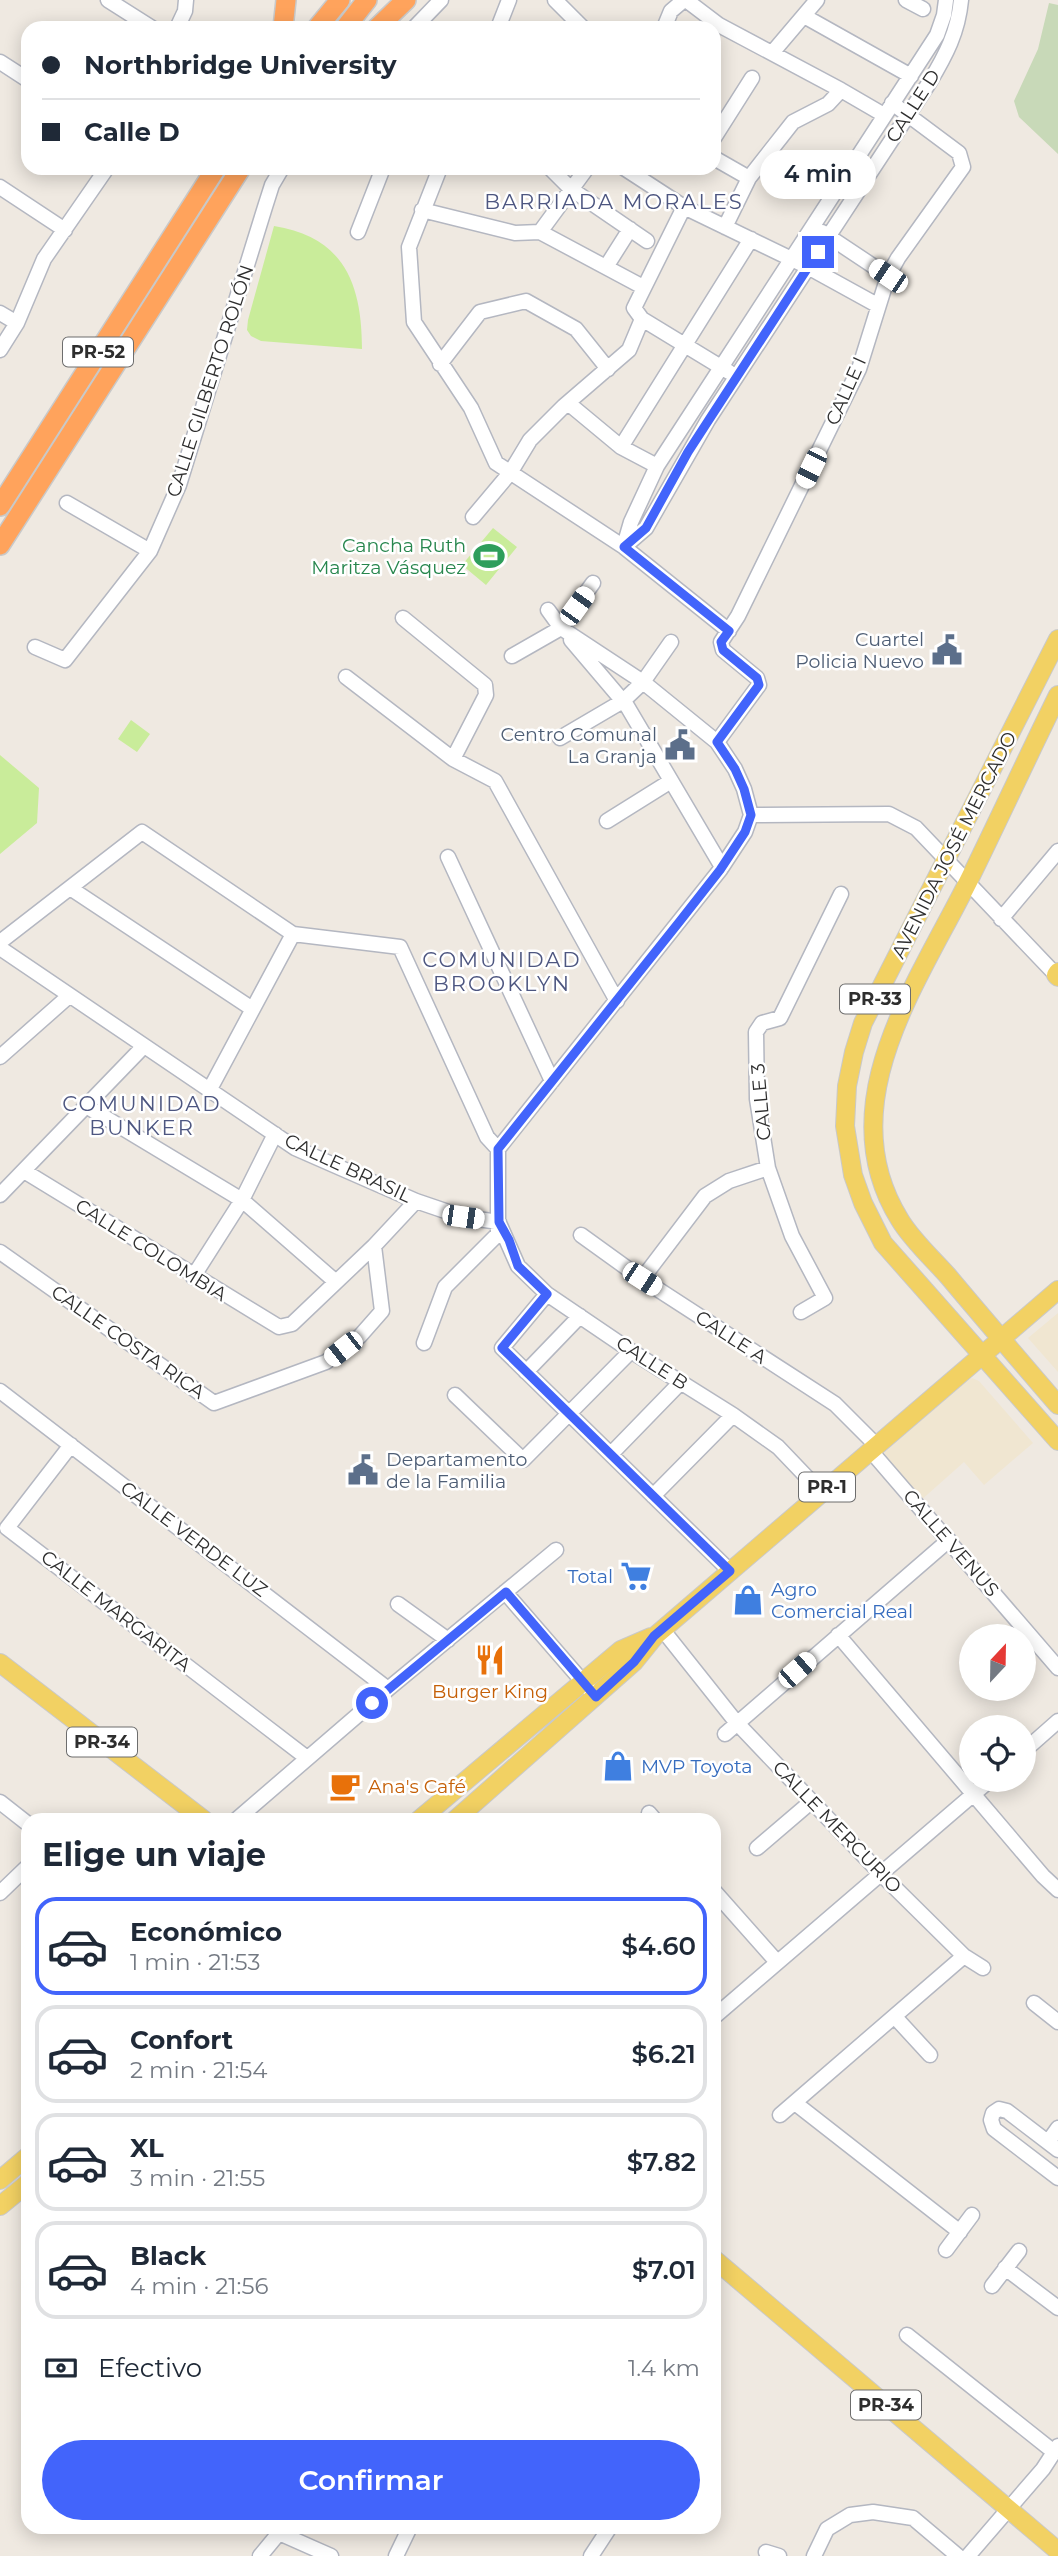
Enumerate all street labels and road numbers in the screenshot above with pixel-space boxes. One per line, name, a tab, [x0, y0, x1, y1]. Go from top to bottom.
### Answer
street label: CALLE D	[881, 65, 945, 147]
street label: CALLE GILBERTO ROLÓN	[162, 262, 258, 500]
road number: PR-52	[63, 338, 133, 366]
street label: CALLE I	[821, 353, 871, 429]
street label: AVENIDA JOSÉ MERCADO	[887, 728, 1021, 962]
road number: PR-33	[840, 984, 910, 1014]
street label: CALLE 3	[746, 1062, 776, 1142]
street label: CALLE BRASIL	[281, 1129, 416, 1208]
street label: CALLE COLOMBIA	[71, 1194, 231, 1306]
street label: CALLE COSTA RICA	[47, 1280, 210, 1404]
street label: CALLE A	[691, 1305, 771, 1369]
street label: CALLE B	[612, 1331, 692, 1395]
road number: PR-1	[799, 1472, 855, 1502]
street label: CALLE VERDE LUZ	[116, 1476, 272, 1602]
street label: CALLE VENUS	[898, 1485, 1004, 1601]
street label: CALLE MARGARITA	[36, 1545, 196, 1677]
road number: PR-34	[67, 1728, 137, 1756]
street label: CALLE MERCURIO	[768, 1756, 906, 1898]
road number: PR-34	[851, 2390, 921, 2420]

